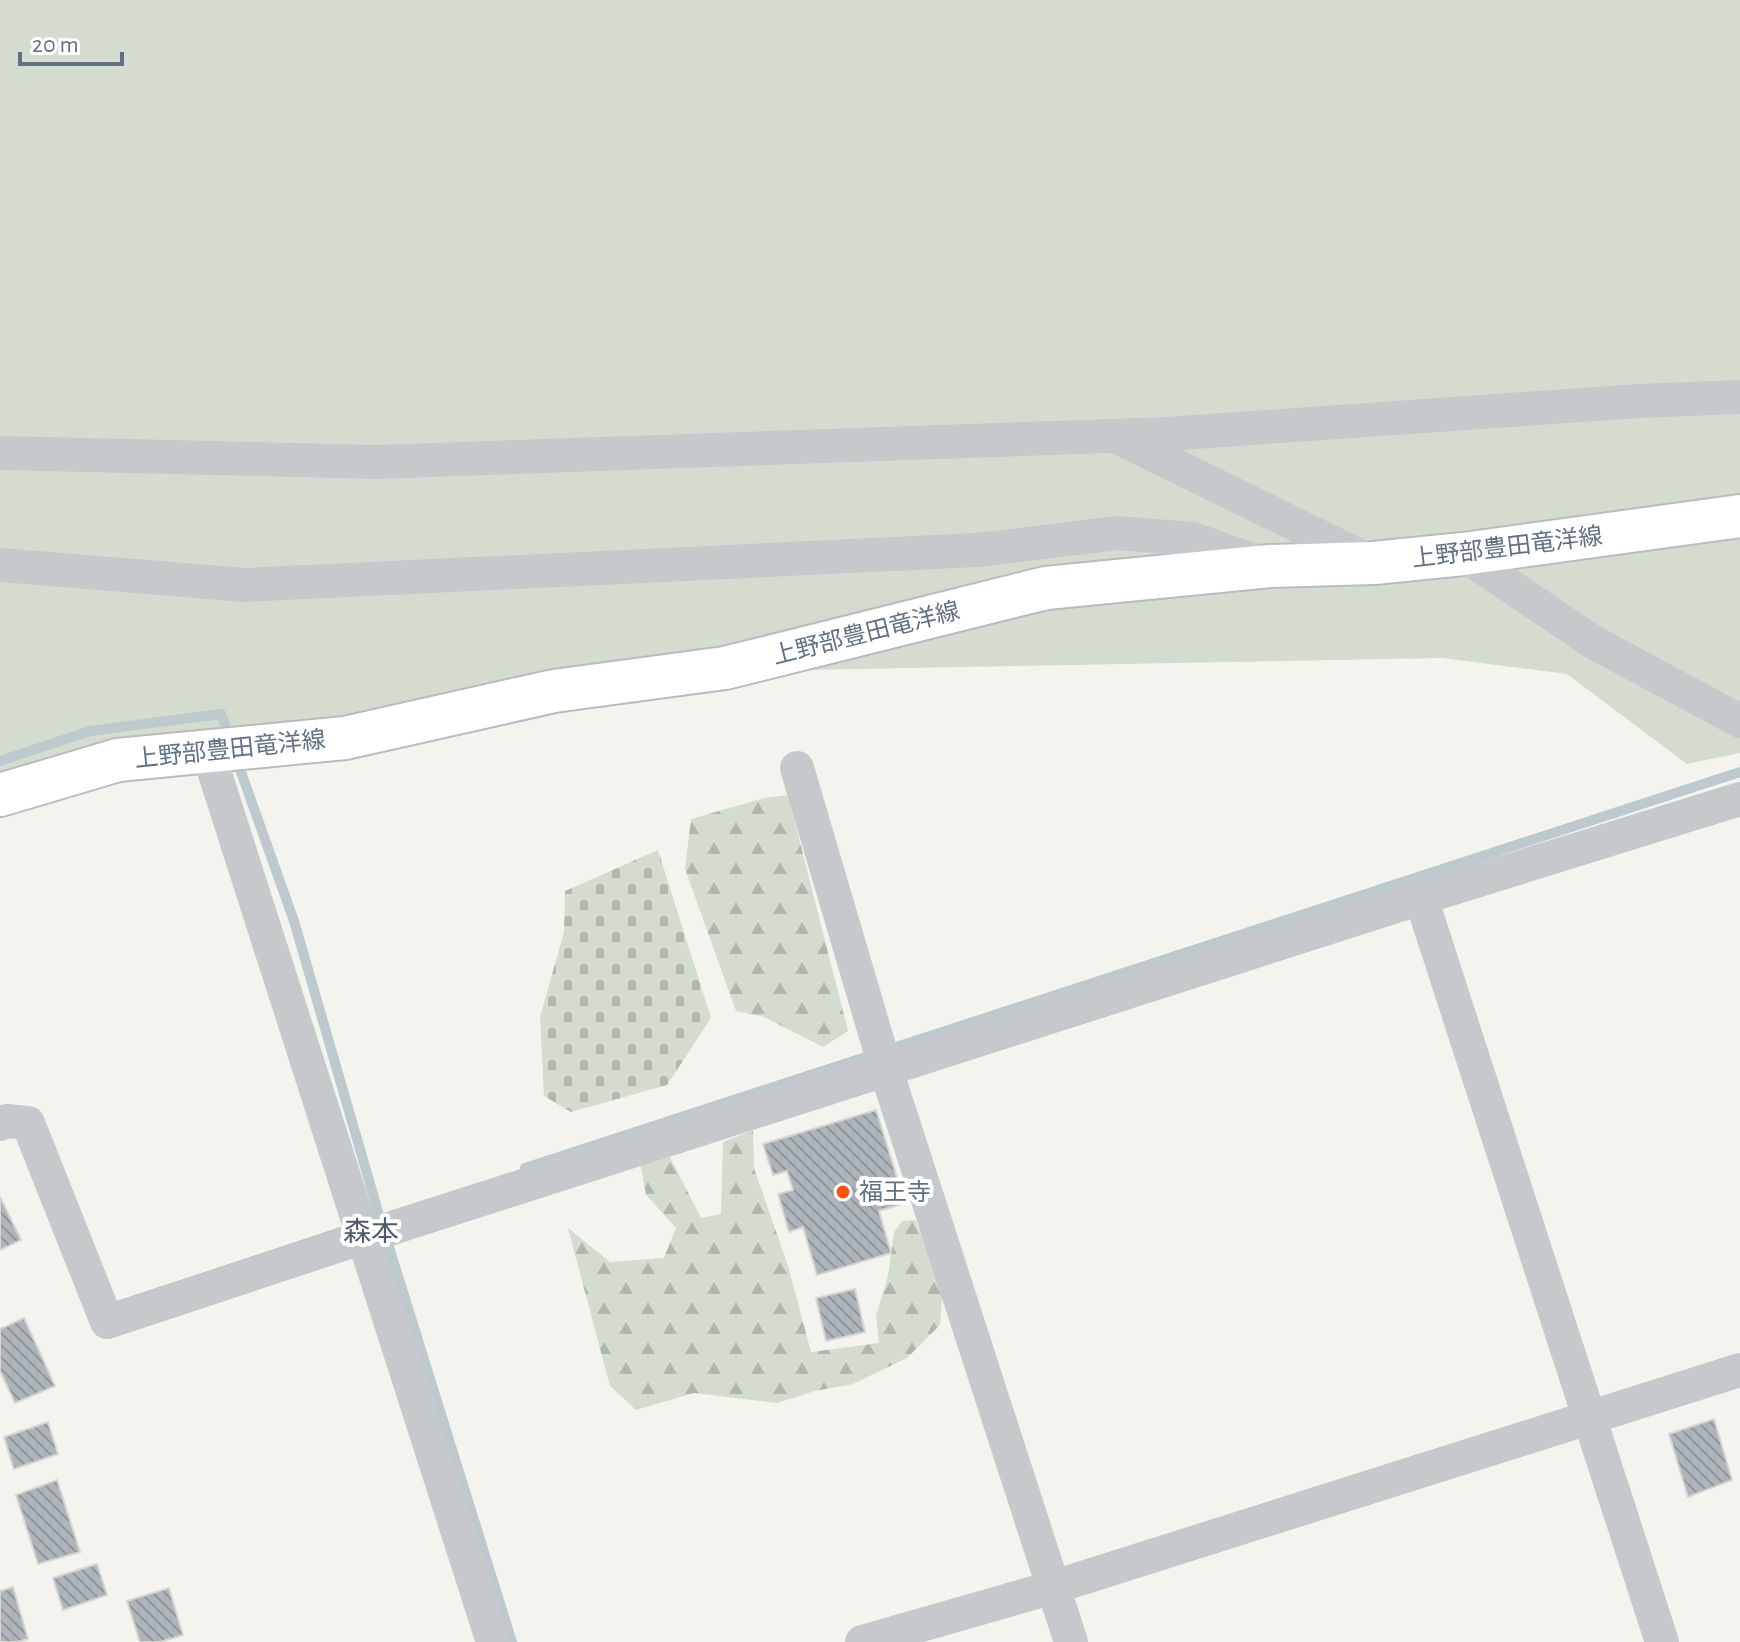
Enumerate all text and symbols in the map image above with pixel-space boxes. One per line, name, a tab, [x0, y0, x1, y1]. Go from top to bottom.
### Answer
scale bar	[20, 16, 122, 66]
text: 20 m	[32, 33, 79, 57]
street label: 上野部豊田竜洋線	[1410, 522, 1604, 572]
street label: 上野部豊田竜洋線	[770, 597, 962, 669]
street label: 上野部豊田竜洋線	[133, 726, 327, 772]
place label: 福王寺	[859, 1179, 931, 1205]
marker: 福王寺	[834, 1183, 852, 1201]
district label: 森本	[343, 1217, 399, 1247]

